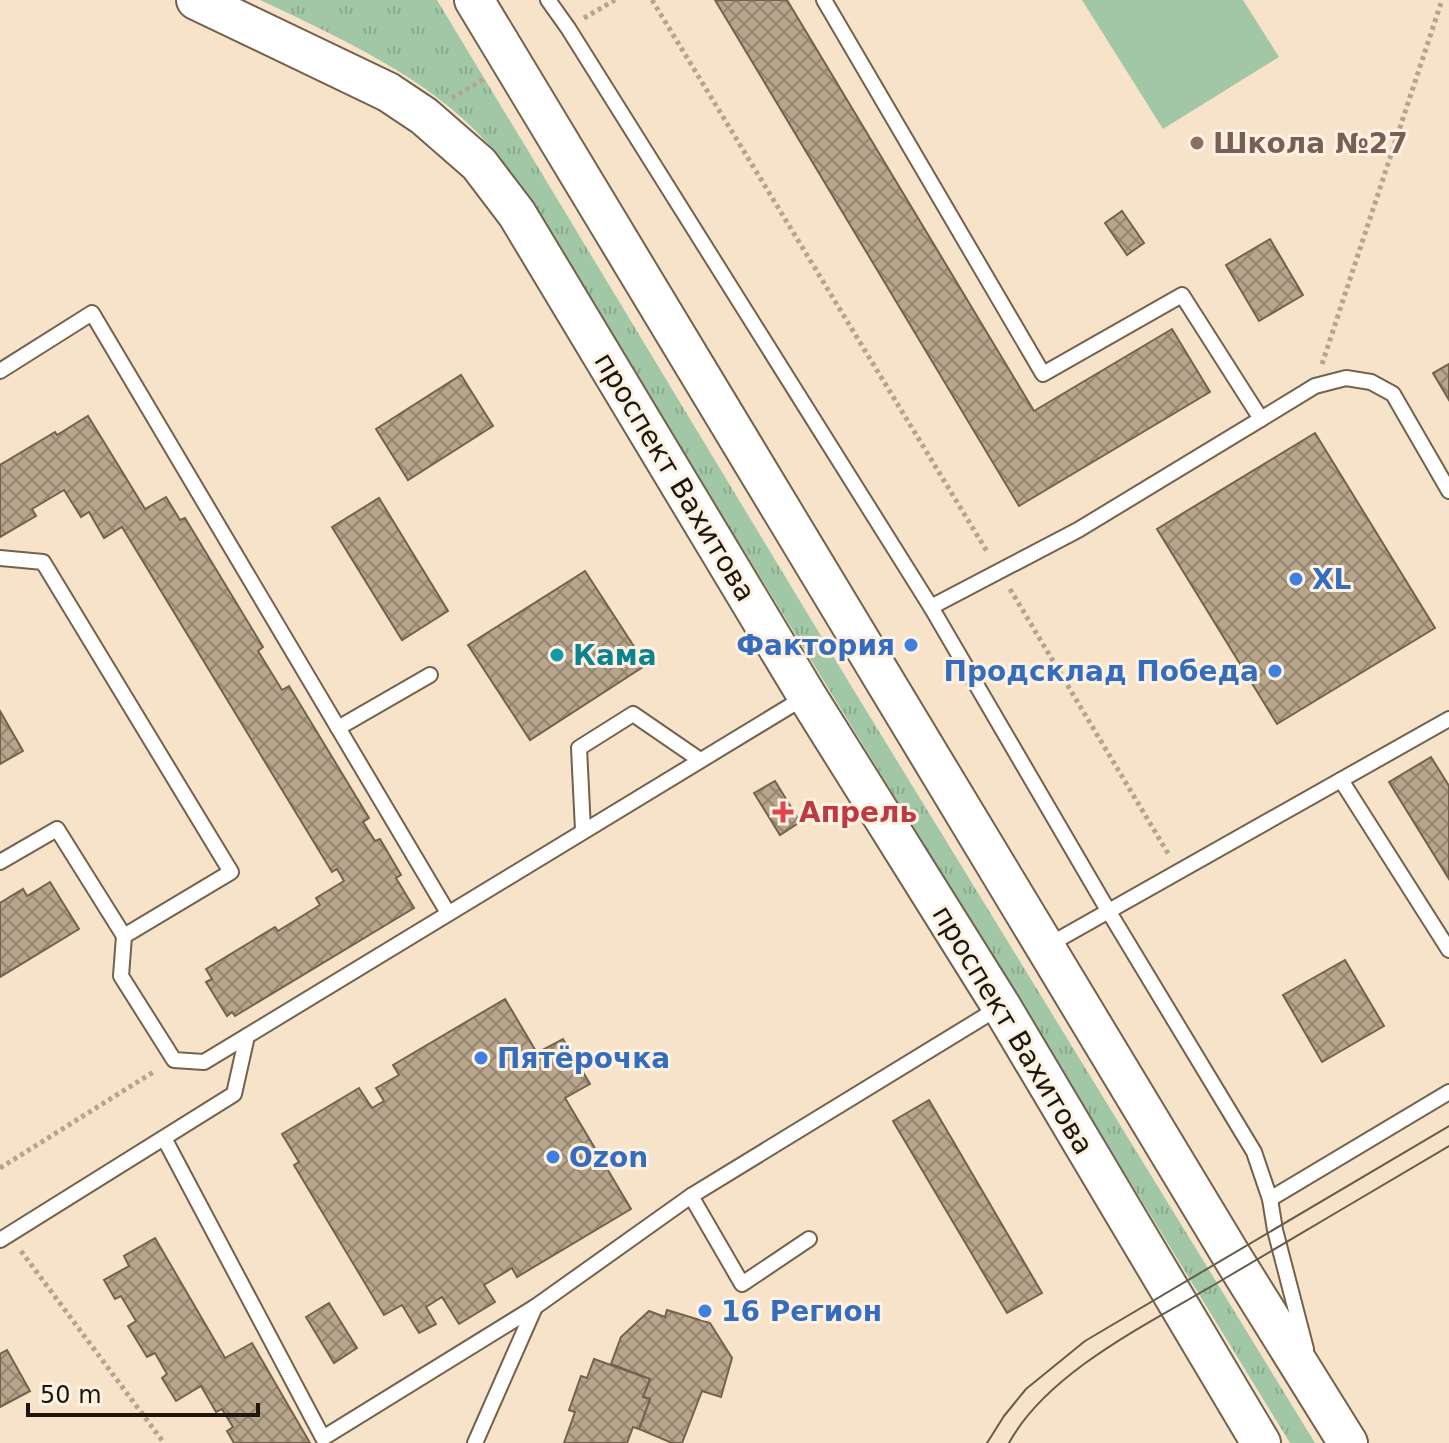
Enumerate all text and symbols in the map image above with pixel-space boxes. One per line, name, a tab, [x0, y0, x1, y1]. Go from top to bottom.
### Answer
place label: Школа №27	[1213, 127, 1408, 160]
marker: Школа №27	[1188, 134, 1206, 152]
street label: проспект Вахитова	[588, 347, 762, 607]
place label: XL	[1312, 563, 1352, 596]
marker: XL	[1287, 570, 1305, 588]
place label: Фактория	[736, 629, 895, 662]
marker: Фактория	[902, 636, 920, 654]
place label: Кама	[573, 639, 657, 672]
marker: Кама	[548, 646, 566, 664]
place label: Продсклад Победа	[944, 655, 1259, 688]
marker: Продсклад Победа	[1266, 662, 1284, 680]
place label: Апрель	[799, 796, 917, 829]
marker: Апрель	[774, 803, 792, 821]
street label: проспект Вахитова	[926, 900, 1100, 1160]
place label: Пятёрочка	[497, 1042, 670, 1075]
marker: Пятёрочка	[472, 1049, 490, 1067]
place label: Ozon	[569, 1141, 648, 1174]
marker: Ozon	[544, 1148, 562, 1166]
place label: 16 Регион	[721, 1295, 882, 1328]
marker: 16 Регион	[696, 1302, 714, 1320]
scale bar	[28, 1367, 258, 1417]
text: 50 m	[40, 1381, 102, 1409]

